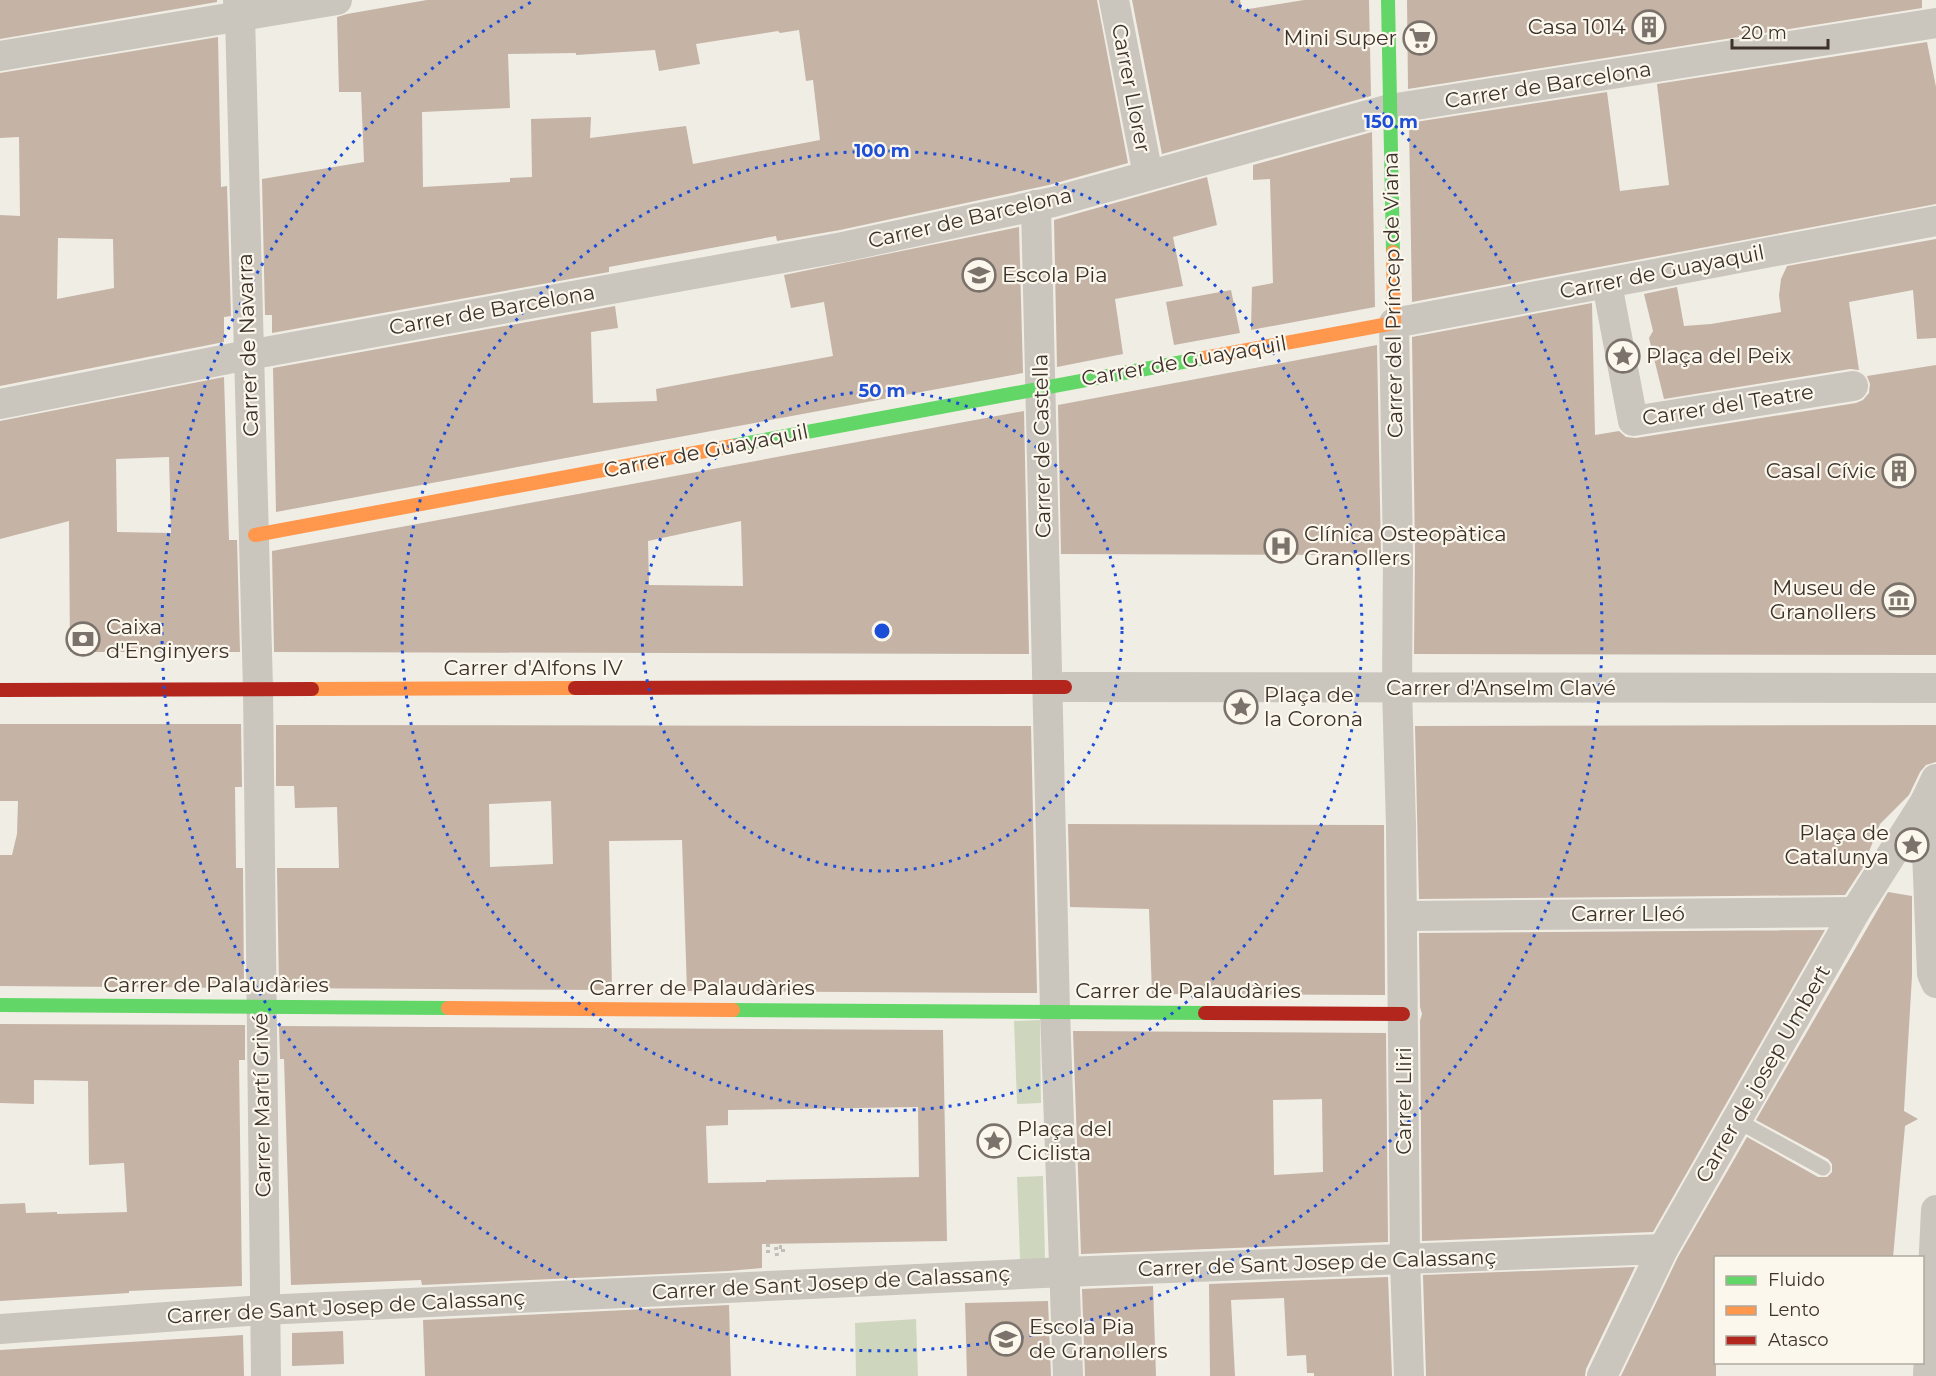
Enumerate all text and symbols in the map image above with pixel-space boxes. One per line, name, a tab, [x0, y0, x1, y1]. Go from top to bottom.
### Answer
building icon: Casa 1014	[1631, 9, 1667, 45]
scale bar	[1732, 12, 1828, 50]
place label: Casa 1014	[1528, 14, 1626, 39]
supermarket icon: Mini Super	[1402, 20, 1438, 56]
street label: Carrer Llorer	[1107, 21, 1156, 154]
text: 20 m	[1741, 22, 1787, 44]
place label: Mini Super	[1284, 25, 1397, 50]
street label: Carrer de Barcelona	[1443, 56, 1653, 113]
text: 150 m	[1364, 111, 1418, 133]
text: 100 m	[854, 140, 910, 162]
street label: Carrer del Príncep de Viana	[1378, 152, 1407, 438]
street label: Carrer de Barcelona	[865, 182, 1074, 253]
street label: Carrer de Guayaquil	[1557, 239, 1766, 304]
street label: Carrer de Navarra	[232, 253, 263, 437]
school or university icon: Escola Pia	[961, 257, 997, 293]
place label: Escola Pia	[1002, 262, 1108, 287]
street label: Carrer de Barcelona	[387, 279, 597, 340]
street label: Carrer de Guayaquil	[1079, 330, 1288, 391]
place icon: Plaça del Peix	[1605, 338, 1641, 374]
place label: Plaça del Peix	[1646, 343, 1791, 368]
street label: Carrer de Castella	[1027, 354, 1056, 538]
street label: Carrer del Teatre	[1640, 379, 1815, 430]
text: 50 m	[859, 380, 905, 402]
street label: Carrer de Guayaquil	[601, 418, 810, 483]
building icon: Casal Cívic	[1881, 453, 1917, 489]
place label: Casal Cívic	[1766, 458, 1876, 483]
place label: Clínica Osteopàtica Granollers	[1304, 521, 1507, 570]
hospital icon: Clínica Osteopàtica Granollers	[1263, 528, 1299, 564]
place label: Museu de Granollers	[1770, 575, 1876, 624]
museum icon: Museu de Granollers	[1881, 582, 1917, 618]
place label: Caixa d'Enginyers	[106, 614, 229, 663]
bank icon: Caixa d'Enginyers	[65, 621, 101, 657]
centre of rings	[872, 621, 892, 641]
street label: Carrer d'Alfons IV	[443, 655, 623, 680]
street label: Carrer d'Anselm Clavé	[1386, 675, 1616, 700]
place label: Plaça de la Corona	[1264, 682, 1363, 731]
place icon: Plaça de la Corona	[1223, 689, 1259, 725]
place label: Plaça de Catalunya	[1784, 820, 1889, 869]
place icon: Plaça de Catalunya	[1894, 827, 1930, 863]
street label: Carrer Lleó	[1571, 901, 1685, 926]
street label: Carrer de josep Umbert	[1690, 960, 1835, 1187]
street label: Carrer de Palaudàries	[103, 972, 329, 997]
street label: Carrer de Palaudàries	[589, 975, 815, 1000]
street label: Carrer de Palaudàries	[1075, 978, 1301, 1003]
street label: Carrer Martí Grivé	[247, 1012, 276, 1198]
street label: Carrer Lliri	[1391, 1047, 1416, 1155]
place label: Plaça del Ciclista	[1017, 1116, 1112, 1165]
place icon: Plaça del Ciclista	[976, 1123, 1012, 1159]
street label: Carrer de Sant Josep de Calassanç	[1137, 1244, 1497, 1281]
legend	[1714, 1256, 1924, 1364]
street label: Carrer de Sant Josep de Calassanç	[651, 1261, 1011, 1304]
text: Fluido	[1768, 1269, 1825, 1291]
street label: Carrer de Sant Josep de Calassanç	[166, 1285, 526, 1328]
text: Lento	[1768, 1299, 1820, 1321]
place label: Escola Pia de Granollers	[1029, 1314, 1168, 1363]
school or university icon: Escola Pia de Granollers	[988, 1321, 1024, 1357]
text: Atasco	[1768, 1329, 1828, 1351]

